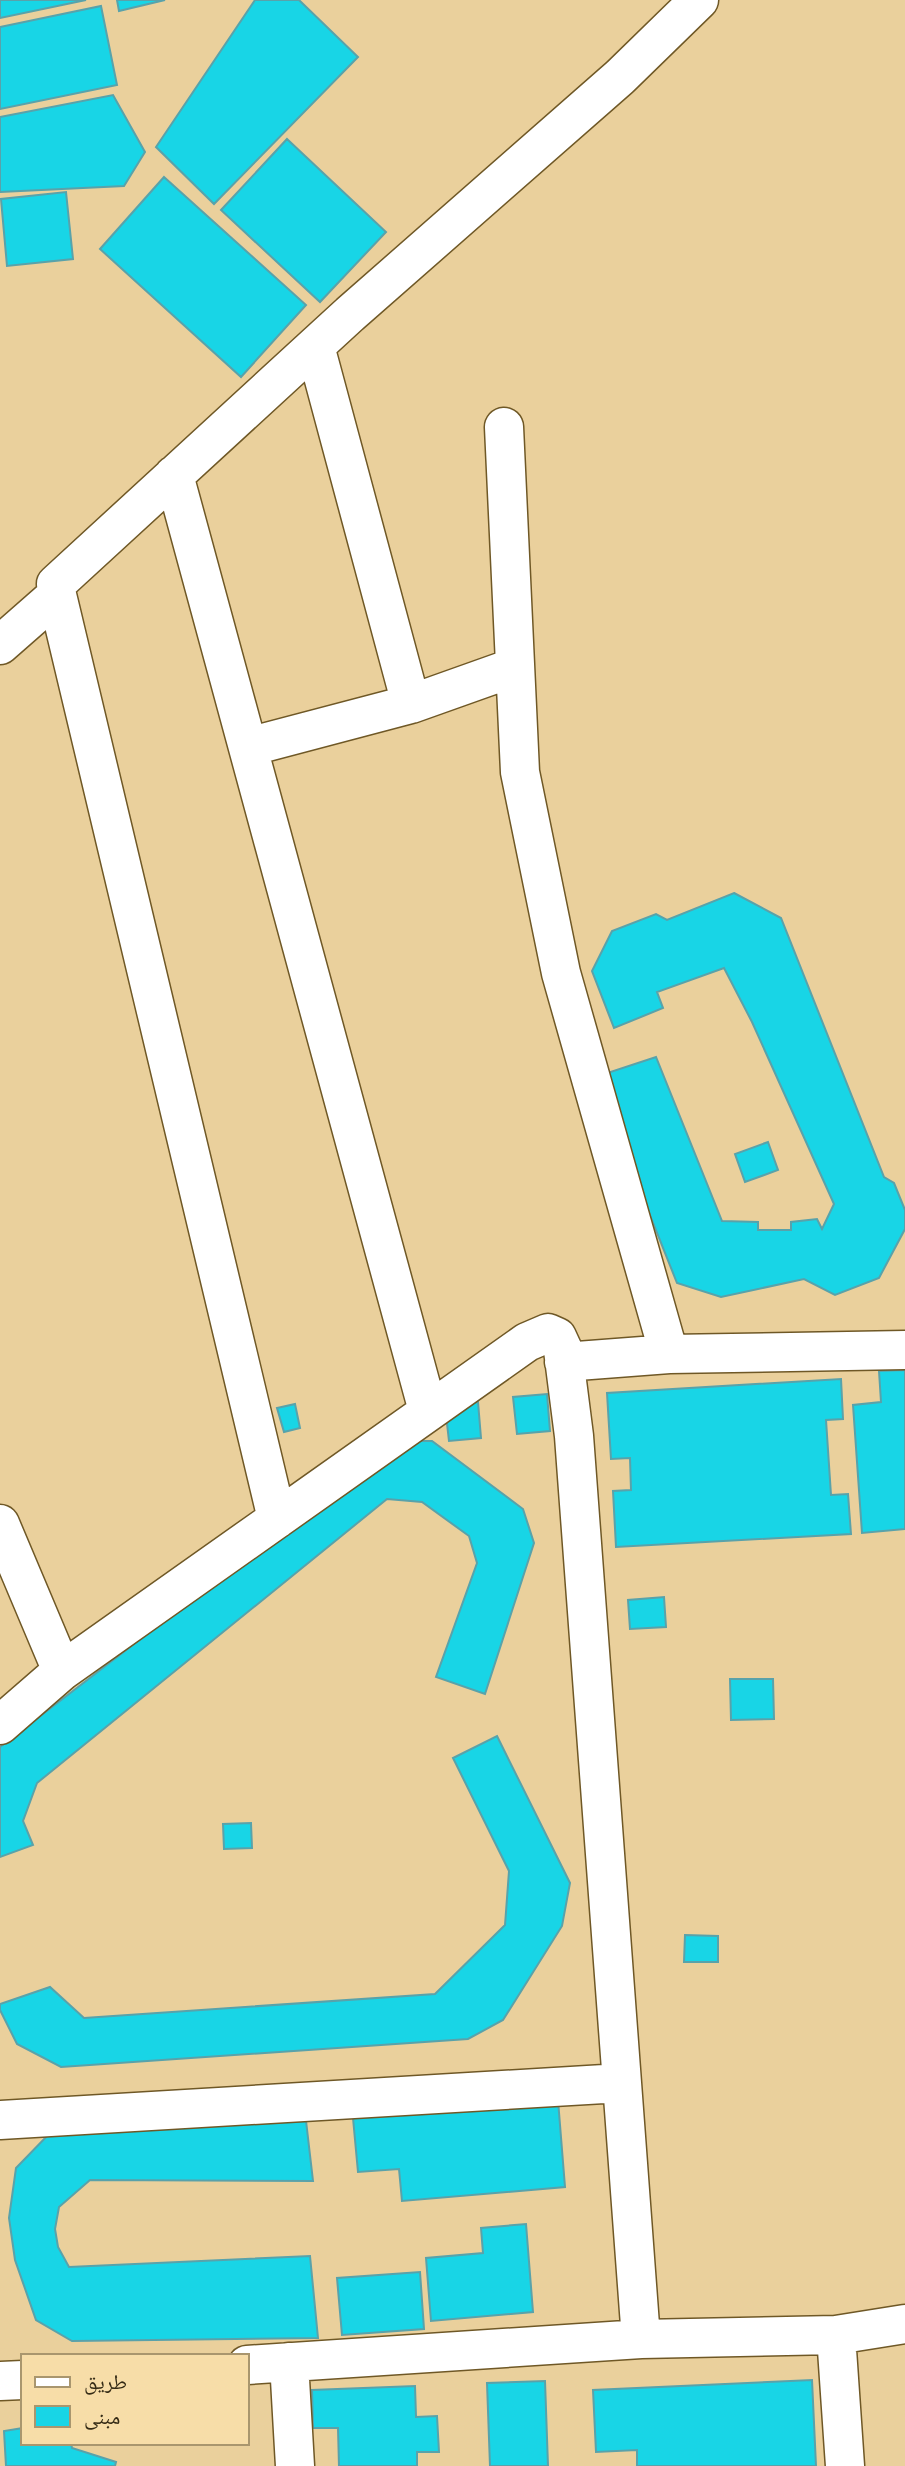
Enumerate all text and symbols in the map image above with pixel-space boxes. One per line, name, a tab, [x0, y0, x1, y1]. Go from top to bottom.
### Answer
legend	[21, 2354, 248, 2445]
text: طريق	[84, 2370, 127, 2395]
text: مبنى	[84, 2405, 120, 2430]

